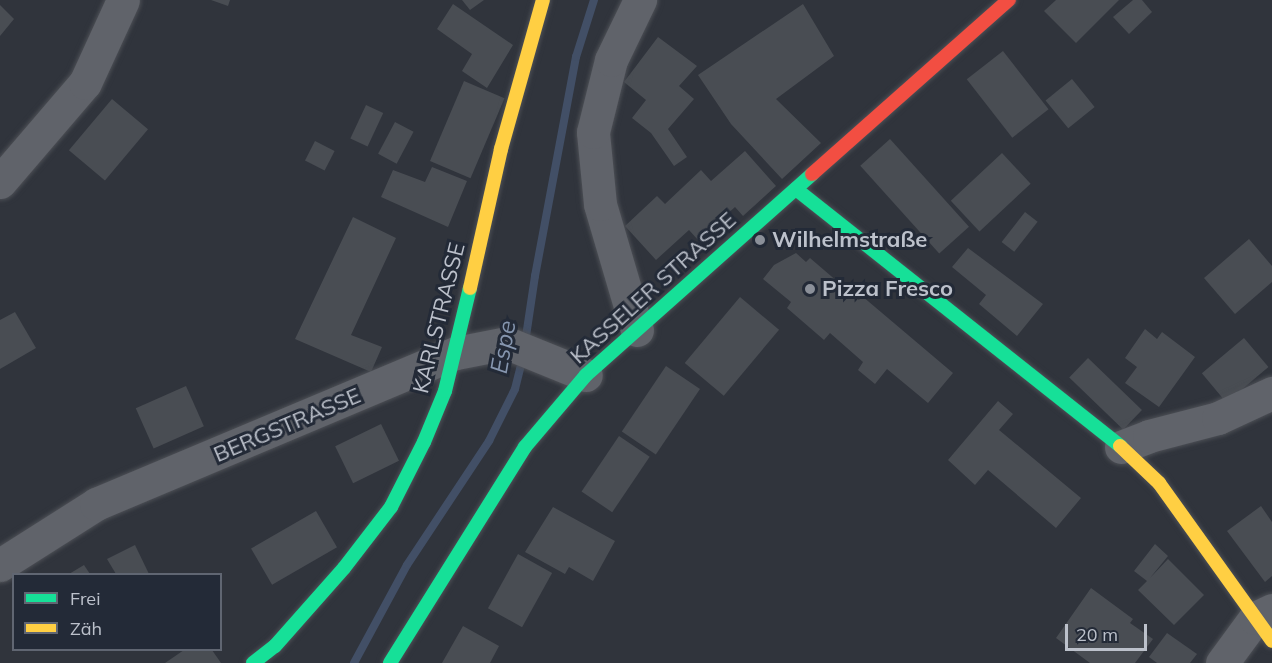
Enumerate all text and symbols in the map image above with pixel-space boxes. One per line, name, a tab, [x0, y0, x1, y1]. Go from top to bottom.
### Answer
street label: KASSELER STRASSE	[565, 207, 741, 369]
place label: Wilhelmstraße	[772, 227, 927, 253]
marker: Wilhelmstraße	[753, 233, 767, 247]
street label: KARLSTRASSE	[408, 240, 470, 396]
place label: Pizza Fresco	[822, 276, 953, 302]
marker: Pizza Fresco	[803, 282, 817, 296]
water label: Espe	[484, 318, 522, 376]
street label: BERGSTRASSE	[210, 382, 364, 468]
legend	[12, 573, 222, 651]
text: Frei	[70, 587, 100, 610]
scale bar	[1068, 612, 1150, 650]
text: Zäh	[70, 617, 102, 640]
text: 20 m	[1076, 623, 1118, 646]

